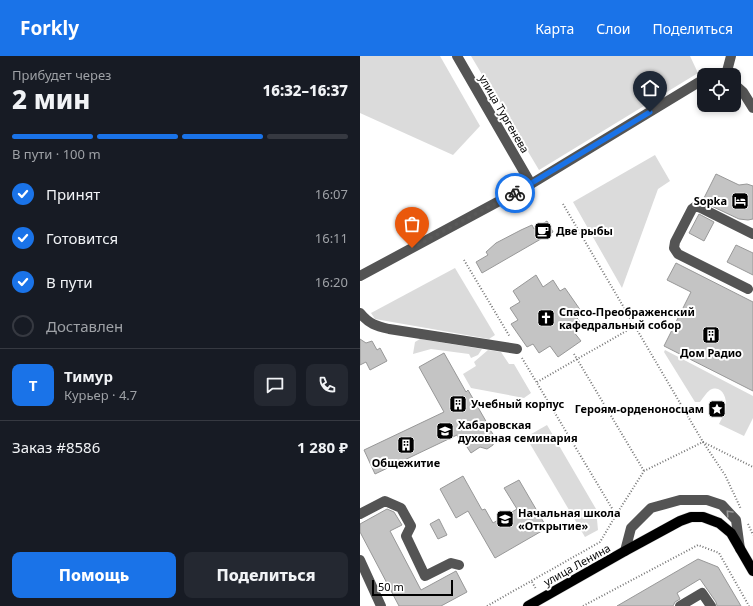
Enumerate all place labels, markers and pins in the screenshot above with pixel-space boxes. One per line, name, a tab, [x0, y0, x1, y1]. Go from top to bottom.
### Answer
pin	[633, 71, 667, 112]
hotel icon: Sopka	[730, 191, 750, 211]
place label: Sopka	[694, 193, 727, 208]
pin	[395, 207, 429, 248]
cafe icon: Две рыбы	[533, 221, 553, 241]
place label: Две рыбы	[556, 223, 613, 238]
place label: Спасо-Преображенский кафедральный собор	[559, 304, 695, 332]
church icon: Спасо-Преображенский кафедральный собор	[536, 308, 556, 328]
building icon: Дом Радио	[701, 325, 721, 345]
place label: Дом Радио	[680, 345, 742, 360]
building icon: Учебный корпус	[448, 394, 468, 414]
place label: Учебный корпус	[471, 396, 565, 411]
place icon: Героям-орденоносцам	[707, 399, 727, 419]
place label: Героям-орденоносцам	[575, 401, 704, 416]
place label: Хабаровская духовная семинария	[458, 417, 578, 445]
school or university icon: Хабаровская духовная семинария	[435, 421, 455, 441]
building icon: Общежитие	[396, 435, 416, 455]
place label: Общежитие	[372, 455, 440, 470]
place label: Начальная школа «Открытие»	[518, 505, 621, 533]
school or university icon: Начальная школа «Открытие»	[495, 509, 515, 529]

